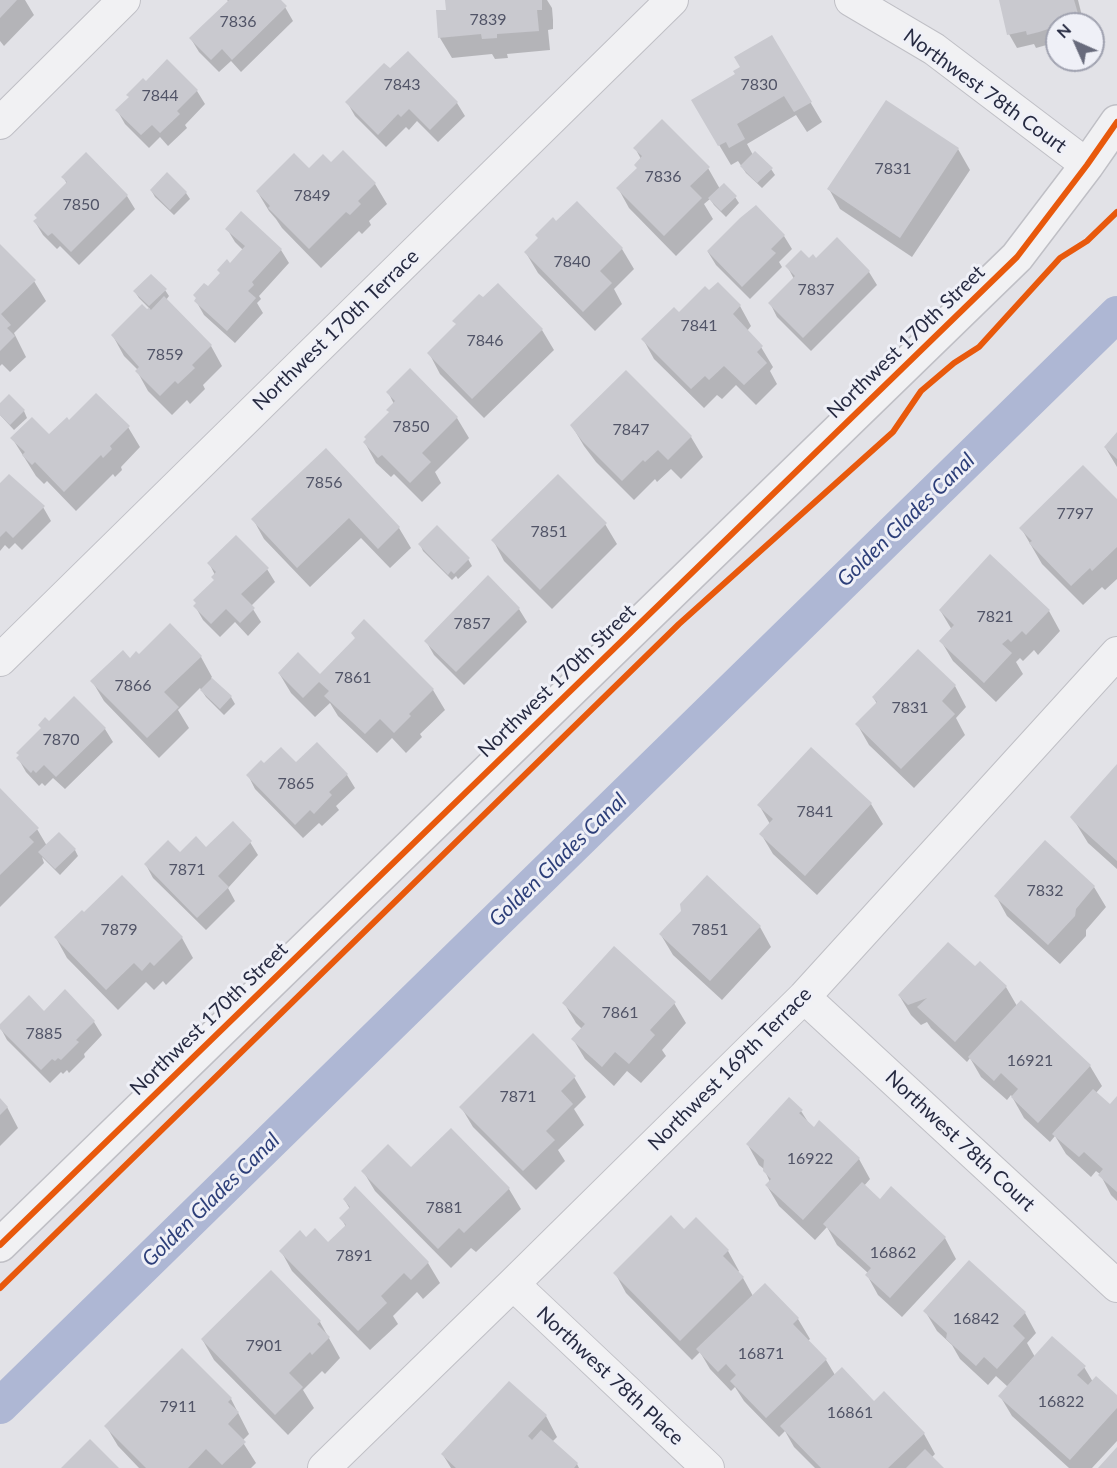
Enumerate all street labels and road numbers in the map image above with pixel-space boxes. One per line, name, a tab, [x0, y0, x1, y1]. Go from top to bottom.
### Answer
street label: Northwest 78th Court	[899, 24, 1071, 158]
street label: Northwest 170th Terrace	[248, 244, 424, 416]
street label: Northwest 170th Street	[822, 260, 990, 424]
street label: Northwest 170th Street	[473, 599, 641, 763]
street label: Northwest 170th Street	[125, 937, 293, 1101]
street label: Northwest 169th Terrace	[643, 982, 817, 1156]
street label: Northwest 78th Court	[880, 1065, 1040, 1217]
street label: Northwest 78th Place	[532, 1302, 688, 1450]

